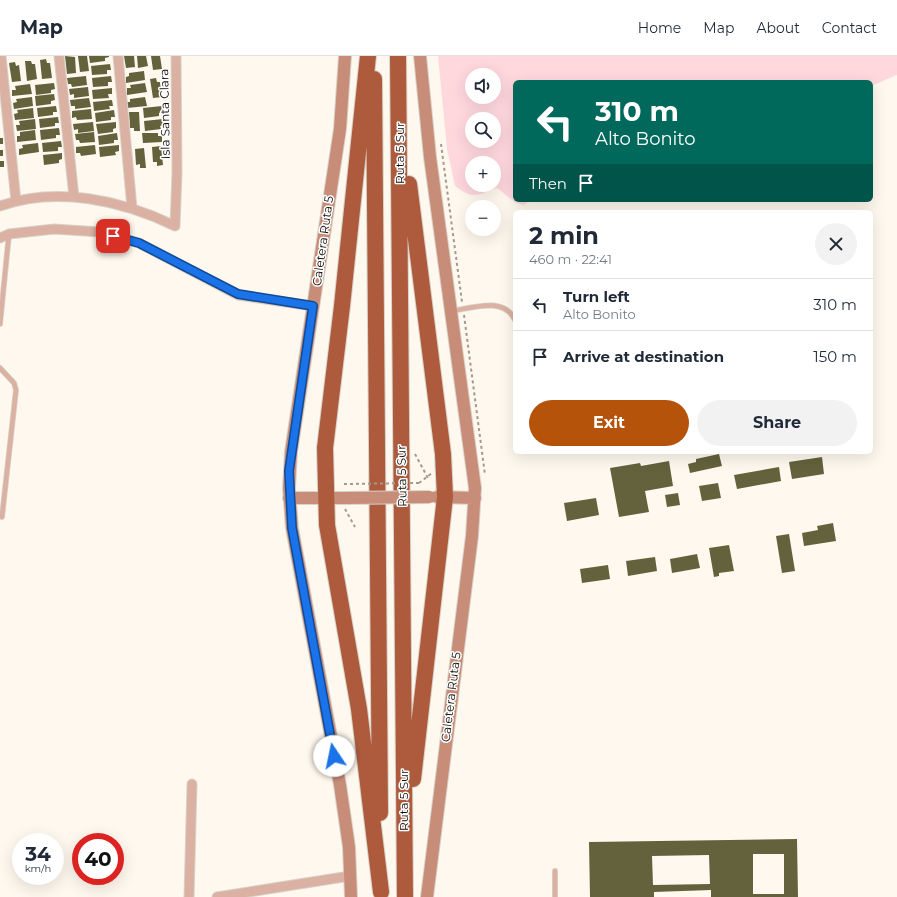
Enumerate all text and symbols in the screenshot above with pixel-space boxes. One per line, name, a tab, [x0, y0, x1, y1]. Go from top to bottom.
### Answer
text: Map	[20, 16, 63, 39]
text: Home	[638, 19, 681, 37]
text: Map	[703, 19, 734, 37]
text: About	[756, 19, 800, 37]
text: Contact	[822, 19, 877, 37]
map controls	[465, 68, 501, 236]
button: sound	[465, 68, 501, 104]
street label: Isla Santa Clara	[156, 69, 173, 159]
text: 310 m	[595, 94, 679, 128]
icon: left	[529, 96, 581, 148]
button: search	[465, 112, 501, 148]
street label: Ruta 5 Sur	[392, 122, 407, 184]
text: Alto Bonito	[595, 128, 696, 150]
button: +	[465, 156, 501, 192]
icon: arrive	[575, 172, 597, 194]
text: Then	[529, 174, 567, 193]
street label: Caletera Ruta 5	[309, 195, 336, 287]
button: −	[465, 200, 501, 236]
pin	[96, 219, 130, 253]
text: 2 min	[529, 221, 599, 250]
button: close	[815, 223, 857, 265]
icon: arrive	[102, 225, 124, 247]
text: 460 m · 22:41	[529, 251, 612, 267]
text: Turn left	[563, 287, 630, 306]
icon: left	[529, 294, 551, 316]
text: 310 m	[813, 295, 857, 314]
text: Alto Bonito	[563, 306, 636, 322]
icon: arrive	[529, 346, 551, 368]
text: Arrive at destination	[563, 347, 724, 366]
text: 150 m	[813, 347, 857, 366]
button: Exit	[529, 400, 689, 446]
button: Share	[697, 400, 857, 446]
street label: Ruta 5 Sur	[393, 445, 410, 507]
street label: Caletera Ruta 5	[438, 651, 464, 743]
position arrow	[313, 735, 355, 777]
street label: Ruta 5 Sur	[396, 769, 411, 831]
speed limit sign: 40	[72, 833, 124, 885]
text: 34	[25, 842, 51, 866]
text: km/h	[25, 862, 51, 875]

